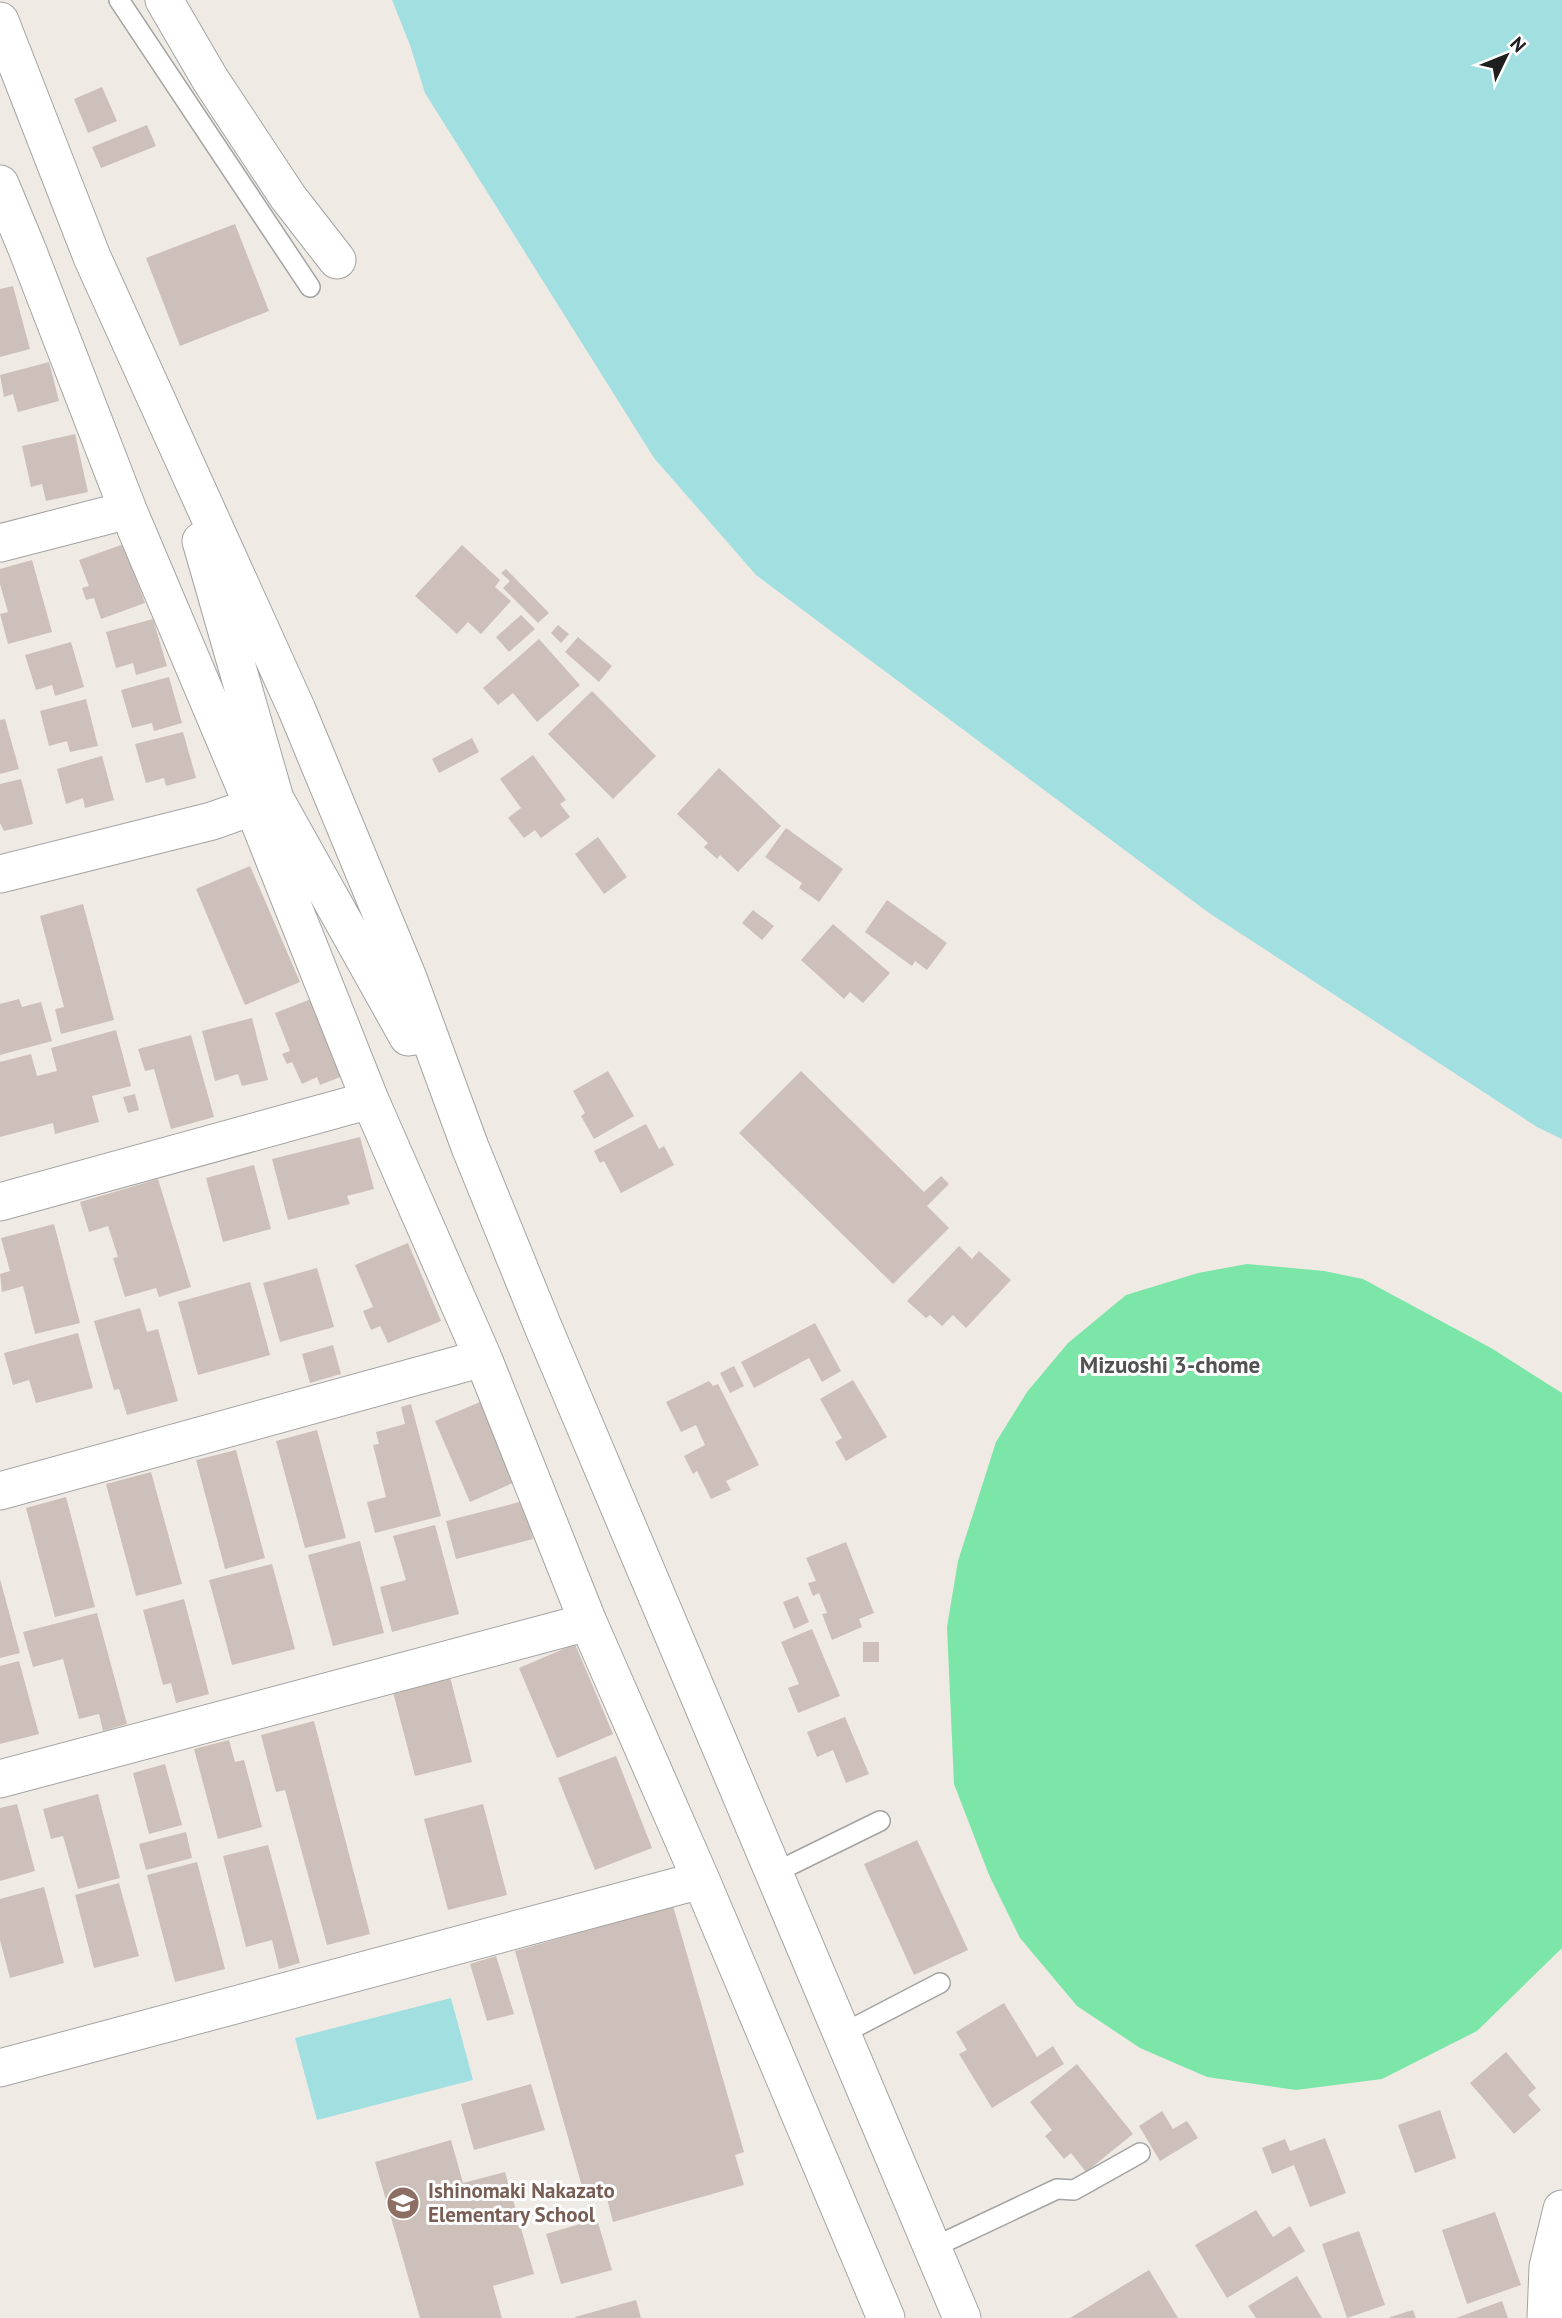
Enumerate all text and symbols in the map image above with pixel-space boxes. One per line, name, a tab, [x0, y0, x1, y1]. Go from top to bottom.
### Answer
north arrow	[1471, 21, 1541, 91]
text: N	[1505, 32, 1531, 57]
district label: Mizuoshi 3-chome	[1080, 1350, 1260, 1379]
place label: Ishinomaki Nakazato Elementary School	[428, 2177, 615, 2228]
school or university icon: Ishinomaki Nakazato Elementary School	[384, 2184, 422, 2222]

